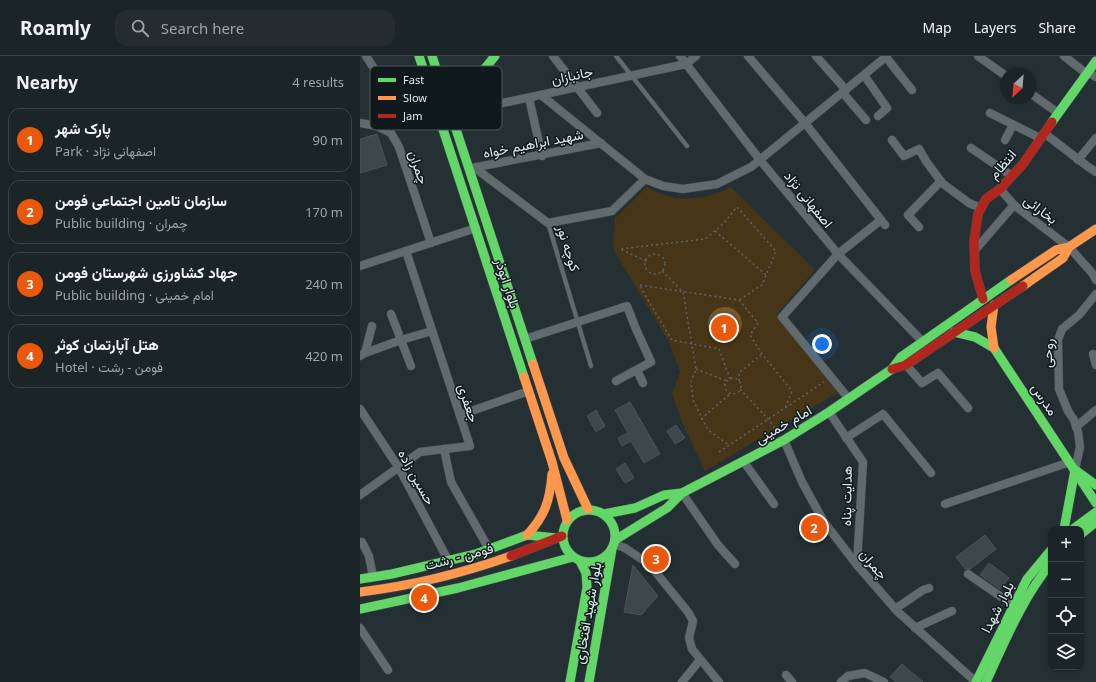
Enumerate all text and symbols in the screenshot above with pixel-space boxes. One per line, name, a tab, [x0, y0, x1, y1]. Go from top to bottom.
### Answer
search box	[115, 10, 395, 46]
text: Roamly	[20, 15, 91, 41]
icon: search	[129, 17, 151, 39]
text: Search here	[161, 18, 244, 38]
text: Map	[923, 18, 952, 37]
text: Layers	[974, 18, 1016, 37]
text: Share	[1038, 18, 1076, 37]
street label: جانبازان	[549, 61, 595, 89]
legend	[370, 66, 502, 130]
north arrow	[1000, 68, 1036, 104]
text: Nearby	[16, 71, 78, 94]
text: Fast	[403, 72, 424, 87]
text: 4 results	[292, 73, 344, 91]
text: Slow	[403, 90, 427, 105]
text: Jam	[402, 108, 422, 123]
text: پارک شهر	[55, 118, 111, 138]
street label: شهید ابراهیم خواه	[481, 124, 585, 162]
text: 1	[26, 131, 34, 149]
text: 90 m	[313, 131, 343, 149]
text: Park · اصفهانی نژاد	[55, 142, 156, 160]
street label: انتظام	[984, 145, 1020, 183]
street label: چمران	[403, 148, 434, 187]
street label: اصفهانی نژاد	[780, 167, 838, 231]
text: سازمان تامین اجتماعی فومن	[55, 190, 227, 210]
street label: بخارائی	[1020, 190, 1062, 228]
text: 2	[26, 203, 34, 221]
text: 170 m	[305, 203, 343, 221]
text: Public building · چمران	[55, 214, 188, 232]
street label: کوچه نور	[552, 221, 585, 274]
street label: بلوار ابوذر	[491, 255, 525, 310]
text: جهاد کشاورزی شهرستان فومن	[55, 262, 237, 282]
text: 3	[26, 275, 34, 293]
text: 240 m	[305, 275, 343, 293]
text: Public building · امام خمینی	[55, 286, 214, 304]
pin: 1	[711, 313, 737, 343]
text: هتل آپارتمان کوثر	[55, 334, 159, 354]
your location	[812, 334, 832, 354]
street label: روحی	[1037, 338, 1058, 368]
text: 4	[26, 347, 34, 365]
text: 420 m	[305, 347, 343, 365]
text: Hotel · فومن - رشت	[55, 358, 163, 376]
street label: مدرس	[1027, 379, 1063, 419]
street label: جعفری	[454, 381, 484, 425]
street label: امام خمینی	[751, 400, 815, 448]
street label: حسین زاده	[394, 446, 440, 508]
street label: هدایت پناه	[836, 465, 857, 527]
pin: 2	[801, 513, 827, 543]
map controls	[1048, 526, 1084, 670]
button: +	[1048, 526, 1084, 562]
street label: فومن - رشت	[423, 538, 495, 574]
pin: 3	[643, 544, 669, 574]
street label: چمران	[855, 545, 892, 584]
street label: بلوار شهید افتخاری	[569, 561, 605, 665]
button: −	[1048, 562, 1084, 598]
street label: بلوار شهدا	[976, 578, 1018, 636]
pin: 4	[411, 583, 437, 613]
button: locate	[1048, 598, 1084, 634]
button: layers	[1048, 634, 1084, 670]

